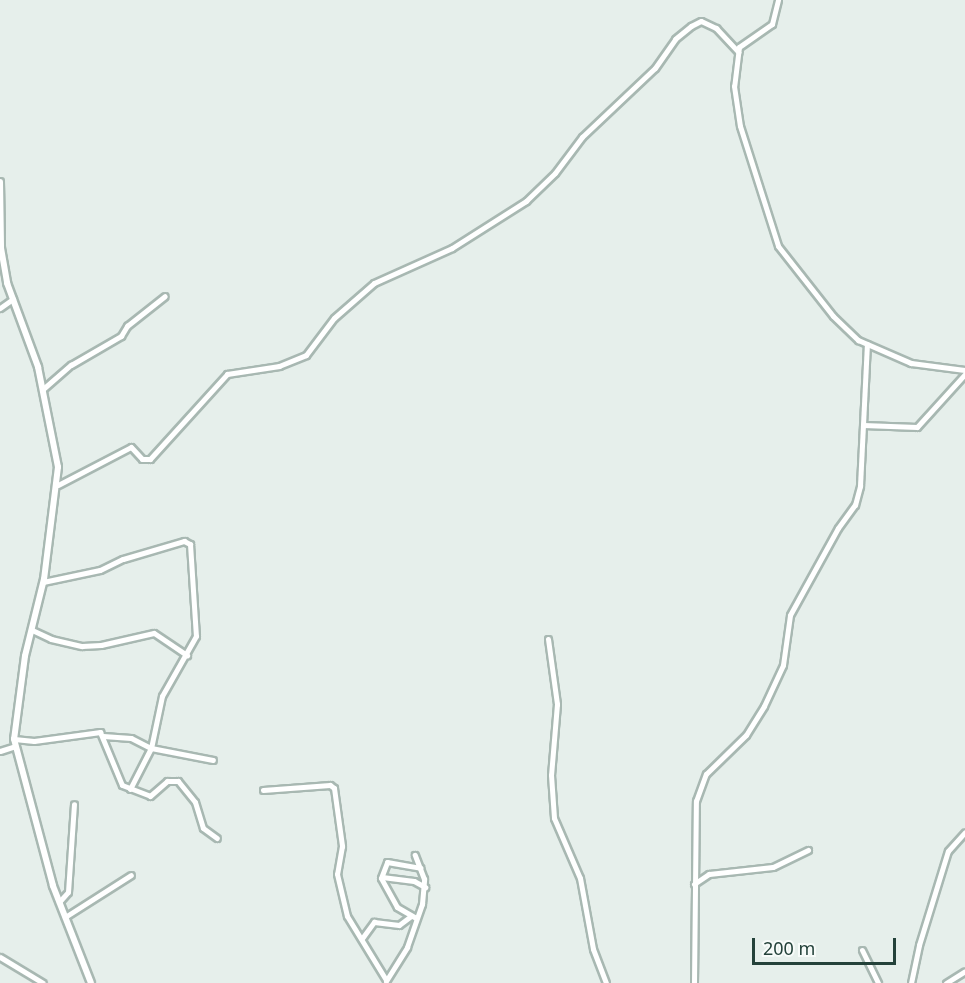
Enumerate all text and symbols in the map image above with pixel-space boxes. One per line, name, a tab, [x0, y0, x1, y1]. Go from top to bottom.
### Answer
scale bar	[755, 926, 899, 964]
text: 200 m	[763, 936, 815, 960]

